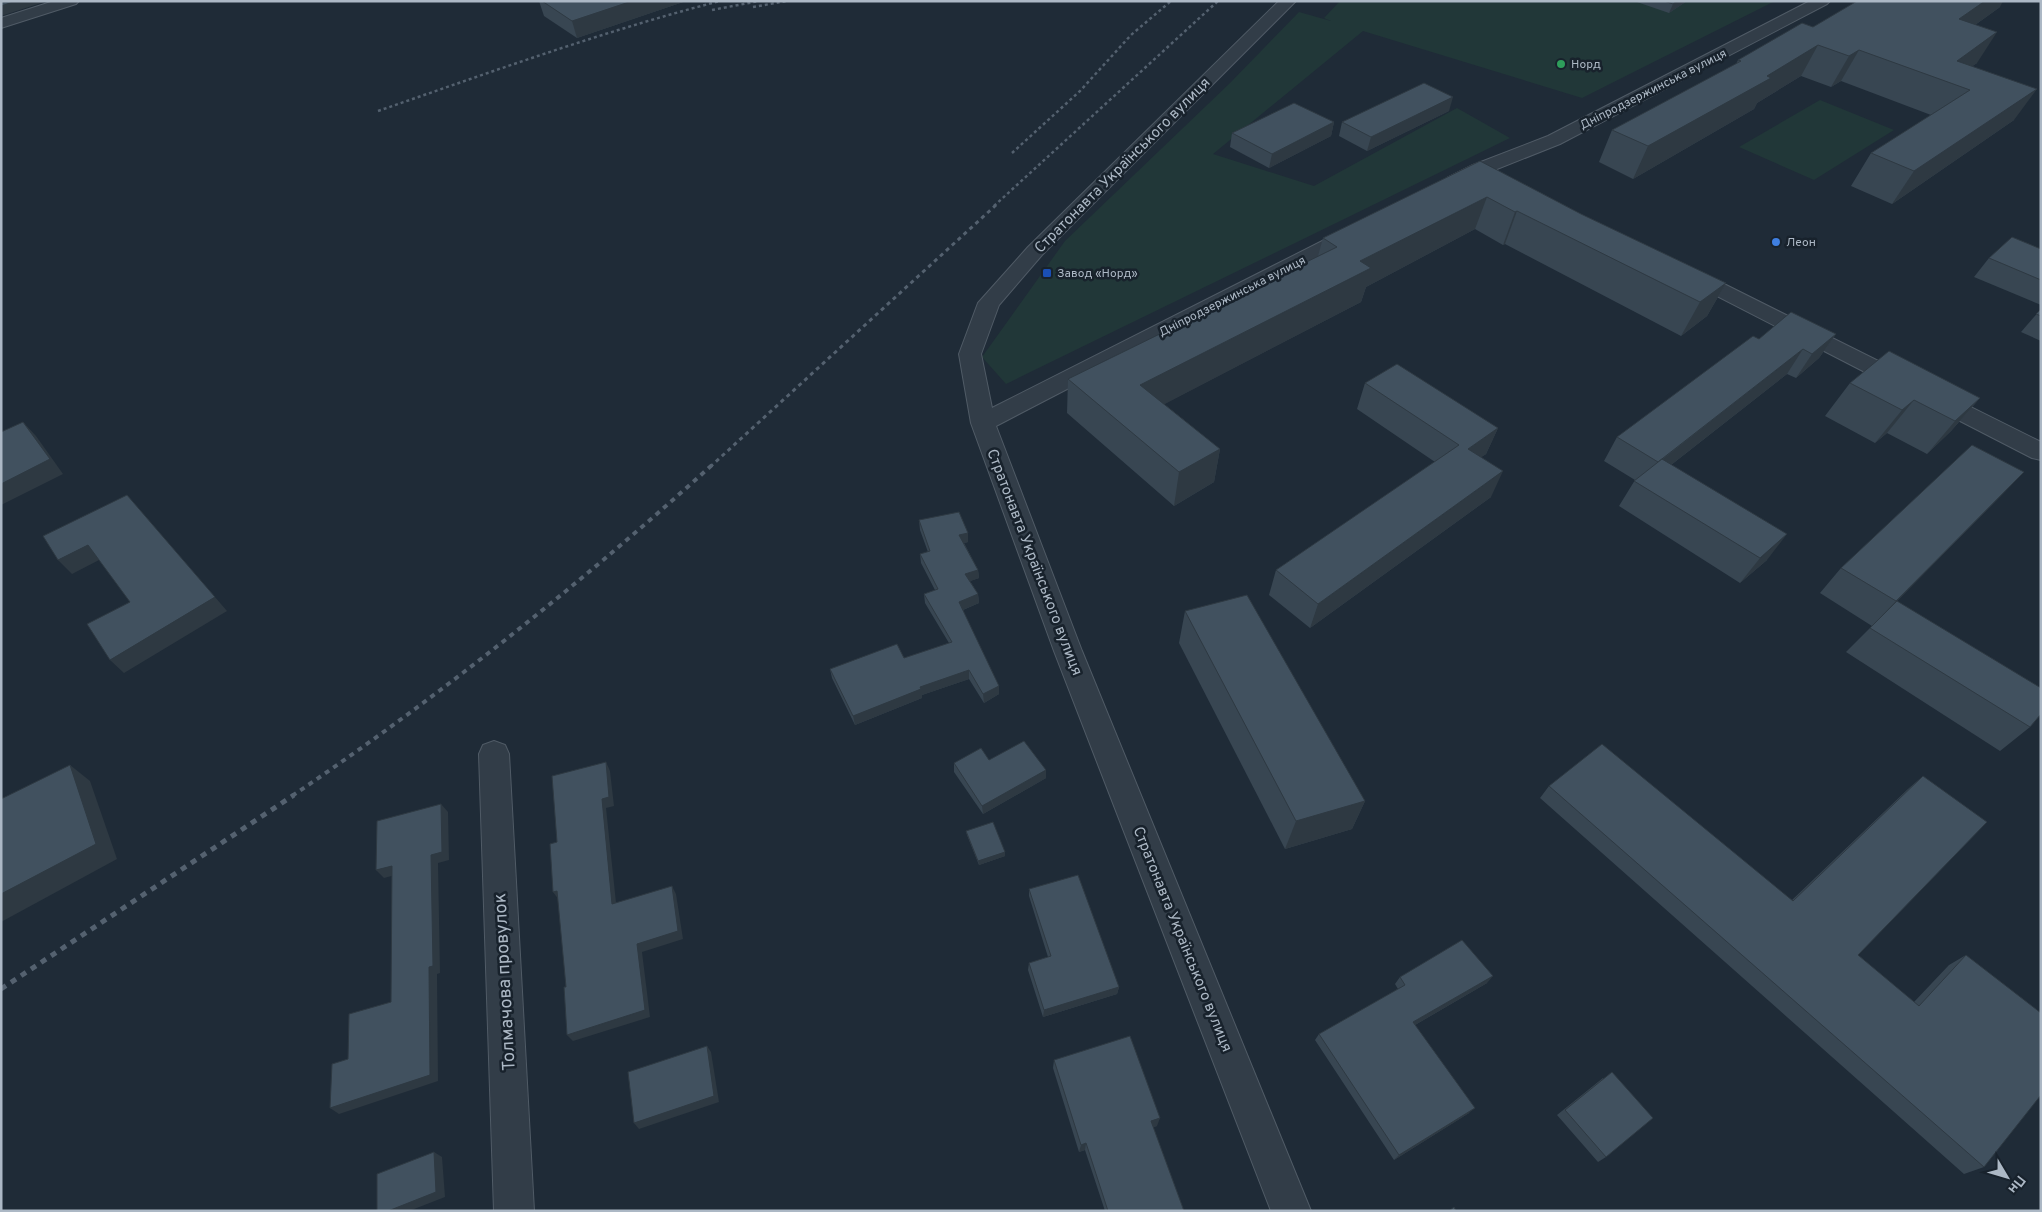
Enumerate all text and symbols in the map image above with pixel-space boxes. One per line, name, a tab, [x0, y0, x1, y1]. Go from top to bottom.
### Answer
street label: Дніпродзержинська вулиця	[1577, 46, 1730, 134]
place label: Норд	[1571, 57, 1601, 73]
marker: Норд	[1555, 58, 1567, 70]
street label: Стратонавта Українського вулиця	[1031, 74, 1215, 258]
place label: Леон	[1786, 235, 1816, 251]
marker: Леон	[1770, 236, 1782, 248]
street label: Дніпродзержинська вулиця	[1156, 253, 1309, 341]
place label: Завод «Норд»	[1057, 266, 1138, 282]
marker: Завод «Норд»	[1041, 267, 1053, 279]
street label: Стратонавта Українського вулиця	[981, 446, 1086, 679]
street label: Стратонавта Українського вулиця	[1128, 824, 1236, 1055]
street label: Толмачова провулок	[489, 892, 522, 1071]
north arrow	[1982, 1152, 2032, 1202]
text: Пн	[2004, 1171, 2029, 1197]

